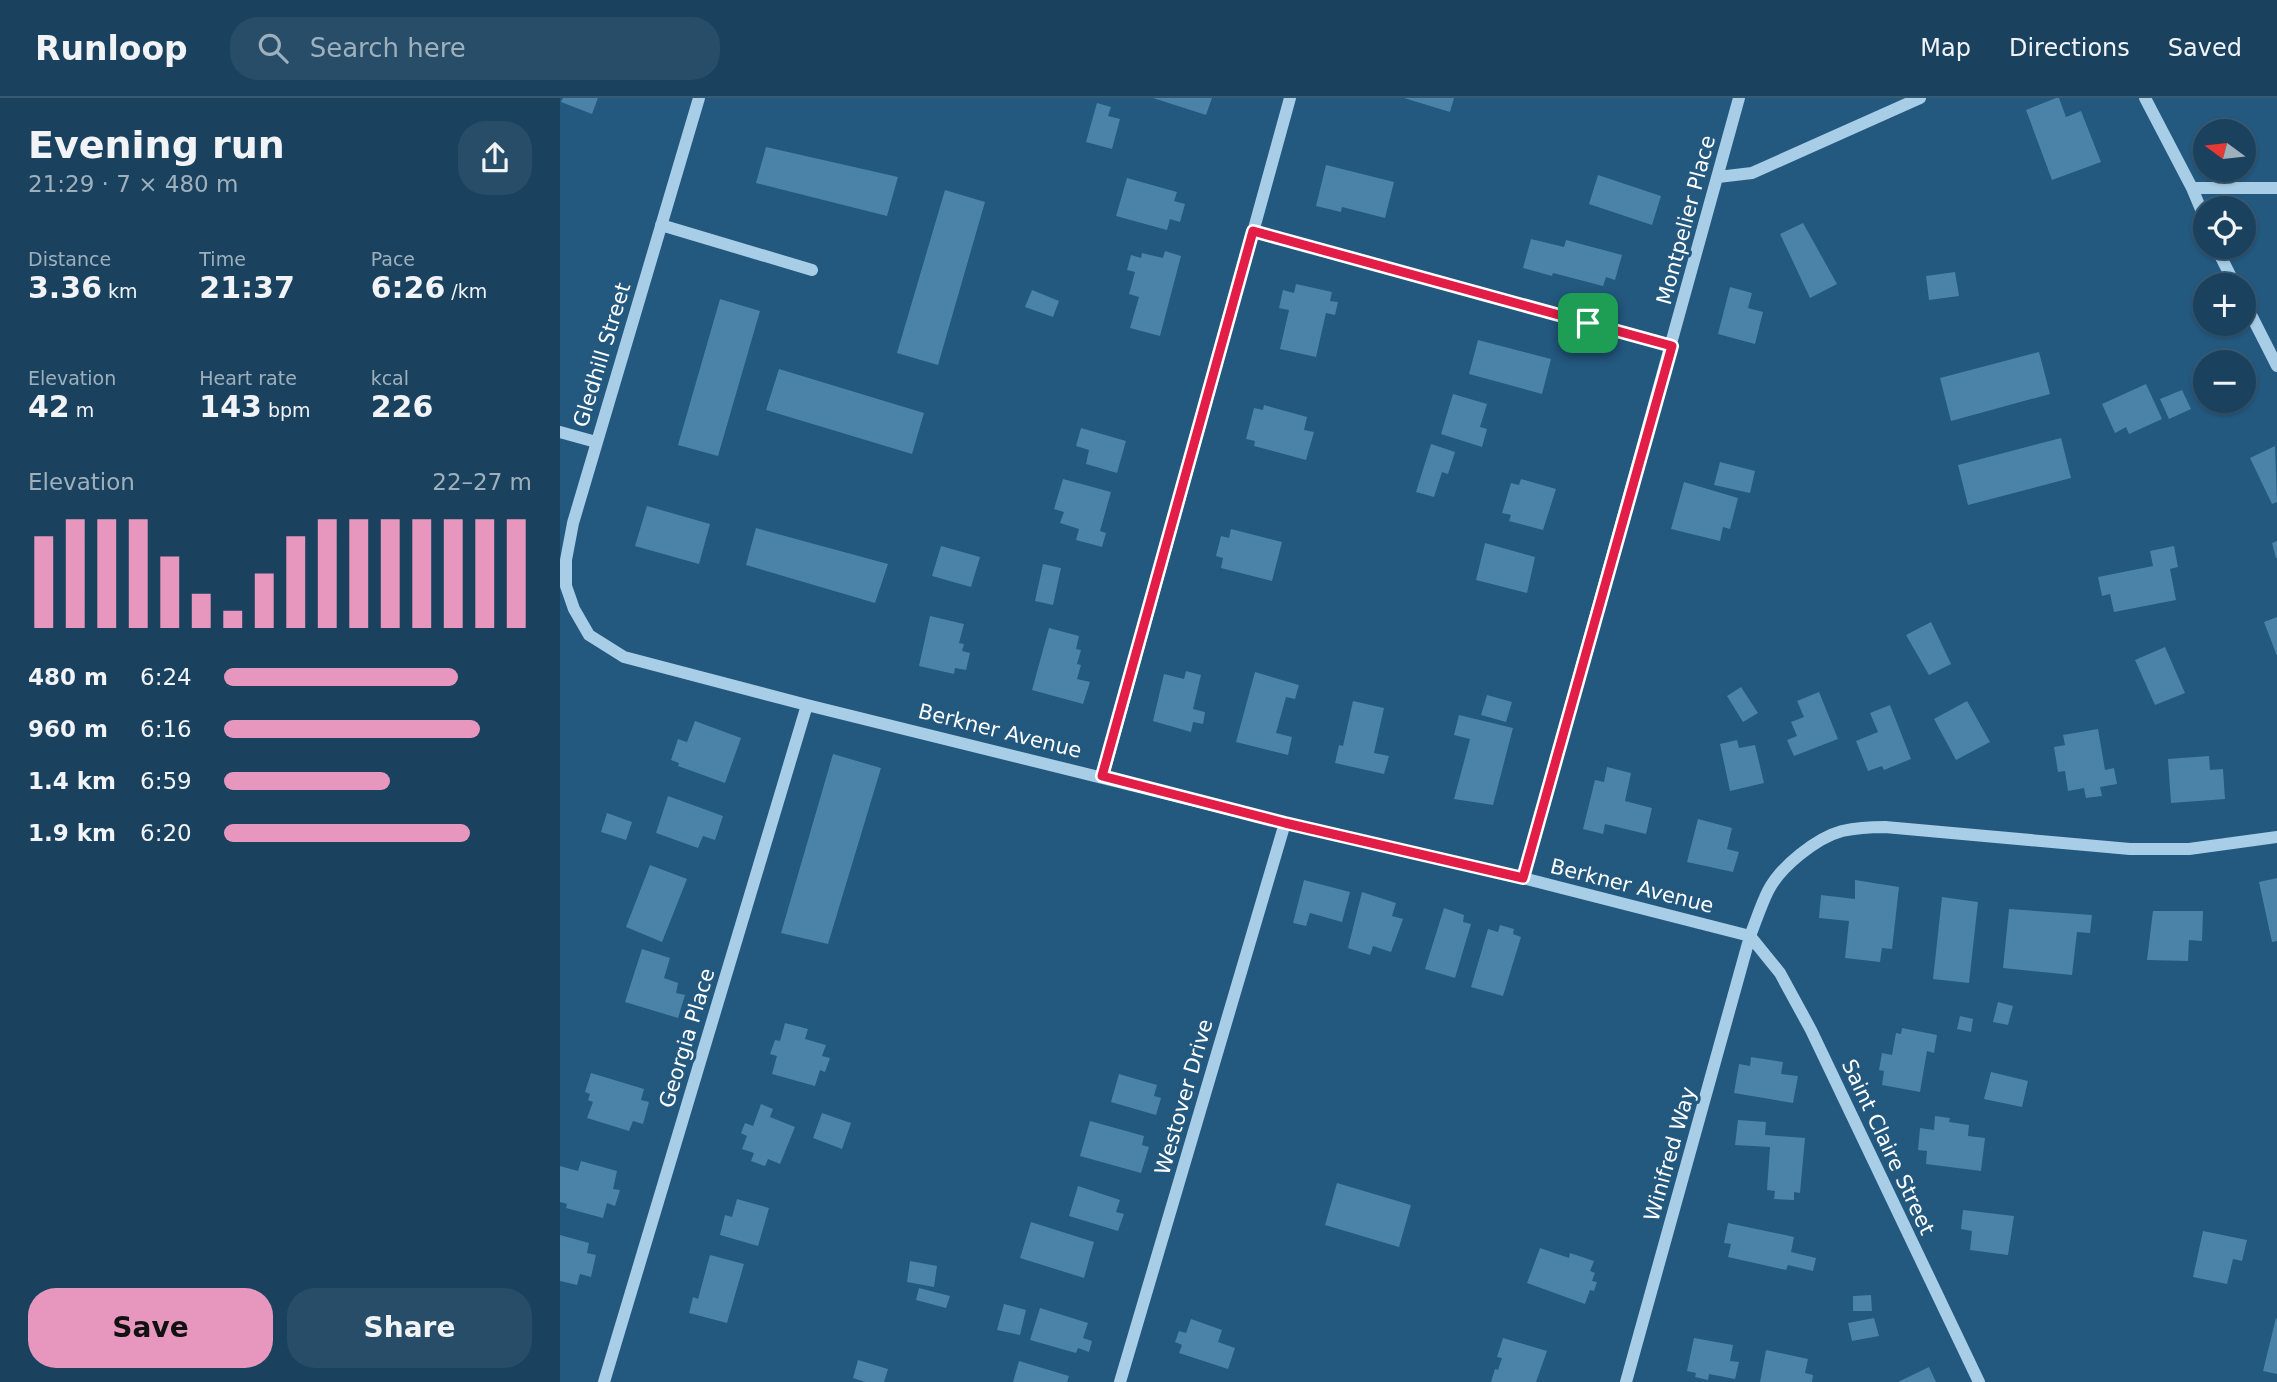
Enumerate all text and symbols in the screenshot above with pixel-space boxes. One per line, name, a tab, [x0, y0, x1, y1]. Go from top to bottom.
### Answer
search box	[230, 17, 720, 80]
text: Runloop	[35, 29, 188, 68]
icon: search	[254, 29, 292, 67]
text: Search here	[310, 33, 466, 63]
text: Map	[1920, 34, 1971, 62]
text: Directions	[2009, 34, 2130, 62]
text: Saved	[2168, 34, 2242, 62]
north arrow	[2193, 119, 2256, 182]
map controls	[2193, 119, 2256, 413]
button: share	[458, 121, 532, 195]
text: Evening run	[28, 123, 285, 167]
street label: Montpelier Place	[1652, 133, 1720, 307]
text: 21:29 · 7 × 480 m	[28, 171, 238, 197]
button: locate	[2193, 196, 2256, 259]
text: Distance	[28, 248, 111, 270]
text: Time	[199, 248, 246, 270]
text: Pace	[371, 248, 415, 270]
text: 3.36	[28, 270, 102, 305]
text: 21:37	[199, 270, 295, 305]
text: 6:26	[371, 270, 445, 305]
button: +	[2193, 273, 2256, 336]
text: km	[102, 280, 138, 302]
text: /km	[445, 280, 487, 302]
street label: Gledhill Street	[569, 280, 635, 430]
pin	[1558, 293, 1618, 353]
icon: arrive	[1569, 304, 1607, 342]
button: −	[2193, 350, 2256, 413]
text: Elevation	[28, 367, 116, 389]
text: Heart rate	[199, 367, 297, 389]
text: kcal	[371, 367, 409, 389]
text: 42	[28, 389, 70, 424]
text: 143	[199, 389, 262, 424]
text: 226	[371, 389, 433, 424]
text: m	[70, 399, 94, 421]
text: bpm	[262, 399, 311, 421]
text: Elevation	[28, 469, 135, 495]
text: 22–27 m	[432, 469, 532, 495]
text: 480 m	[28, 664, 108, 690]
text: 6:24	[140, 664, 192, 690]
street label: Berkner Avenue	[916, 699, 1084, 763]
text: 960 m	[28, 716, 108, 742]
text: 6:16	[140, 716, 192, 742]
text: 1.4 km	[28, 768, 116, 794]
text: 6:59	[140, 768, 192, 794]
text: 1.9 km	[28, 820, 116, 846]
text: 6:20	[140, 820, 192, 846]
street label: Berkner Avenue	[1548, 854, 1716, 918]
street label: Georgia Place	[654, 965, 720, 1111]
street label: Westover Drive	[1150, 1016, 1218, 1178]
street label: Saint Claire Street	[1837, 1055, 1939, 1239]
street label: Winifred Way	[1639, 1084, 1701, 1224]
button: Save	[28, 1288, 273, 1368]
button: Share	[287, 1288, 532, 1368]

